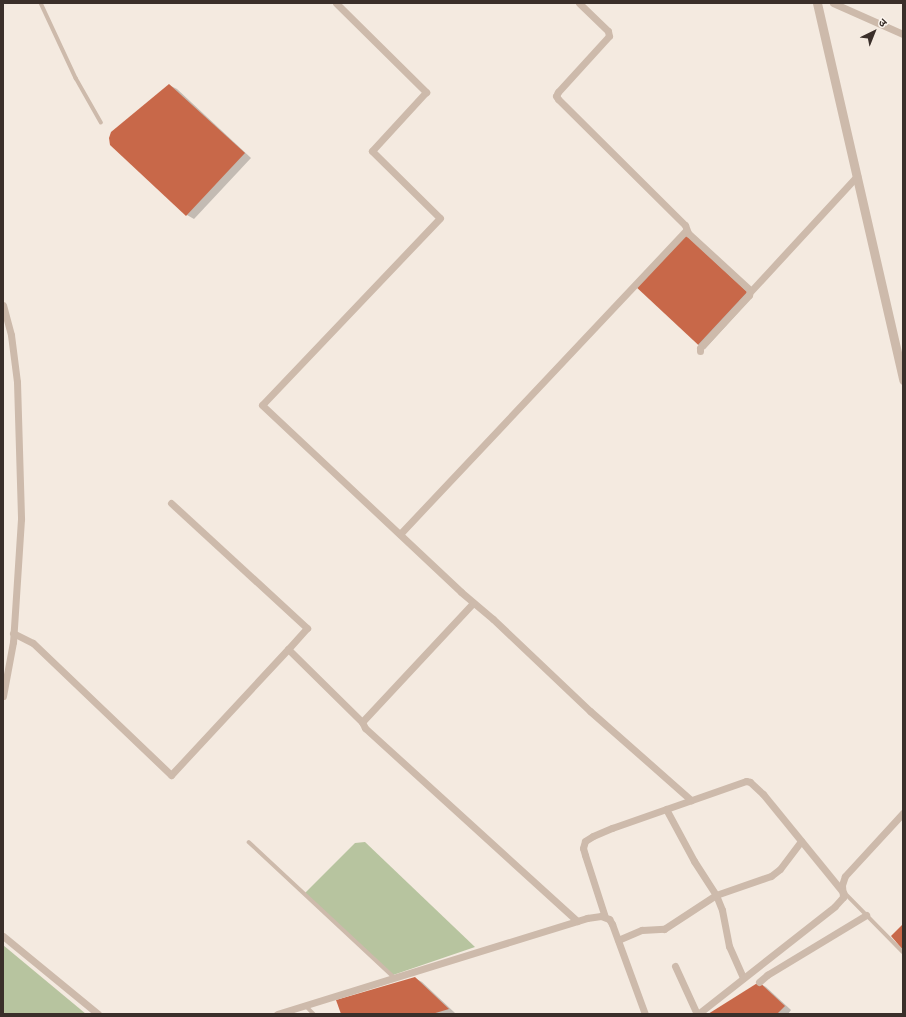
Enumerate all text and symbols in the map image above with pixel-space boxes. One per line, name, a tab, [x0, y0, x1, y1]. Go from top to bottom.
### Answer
north arrow	[854, 12, 894, 52]
text: उ	[876, 16, 889, 30]

